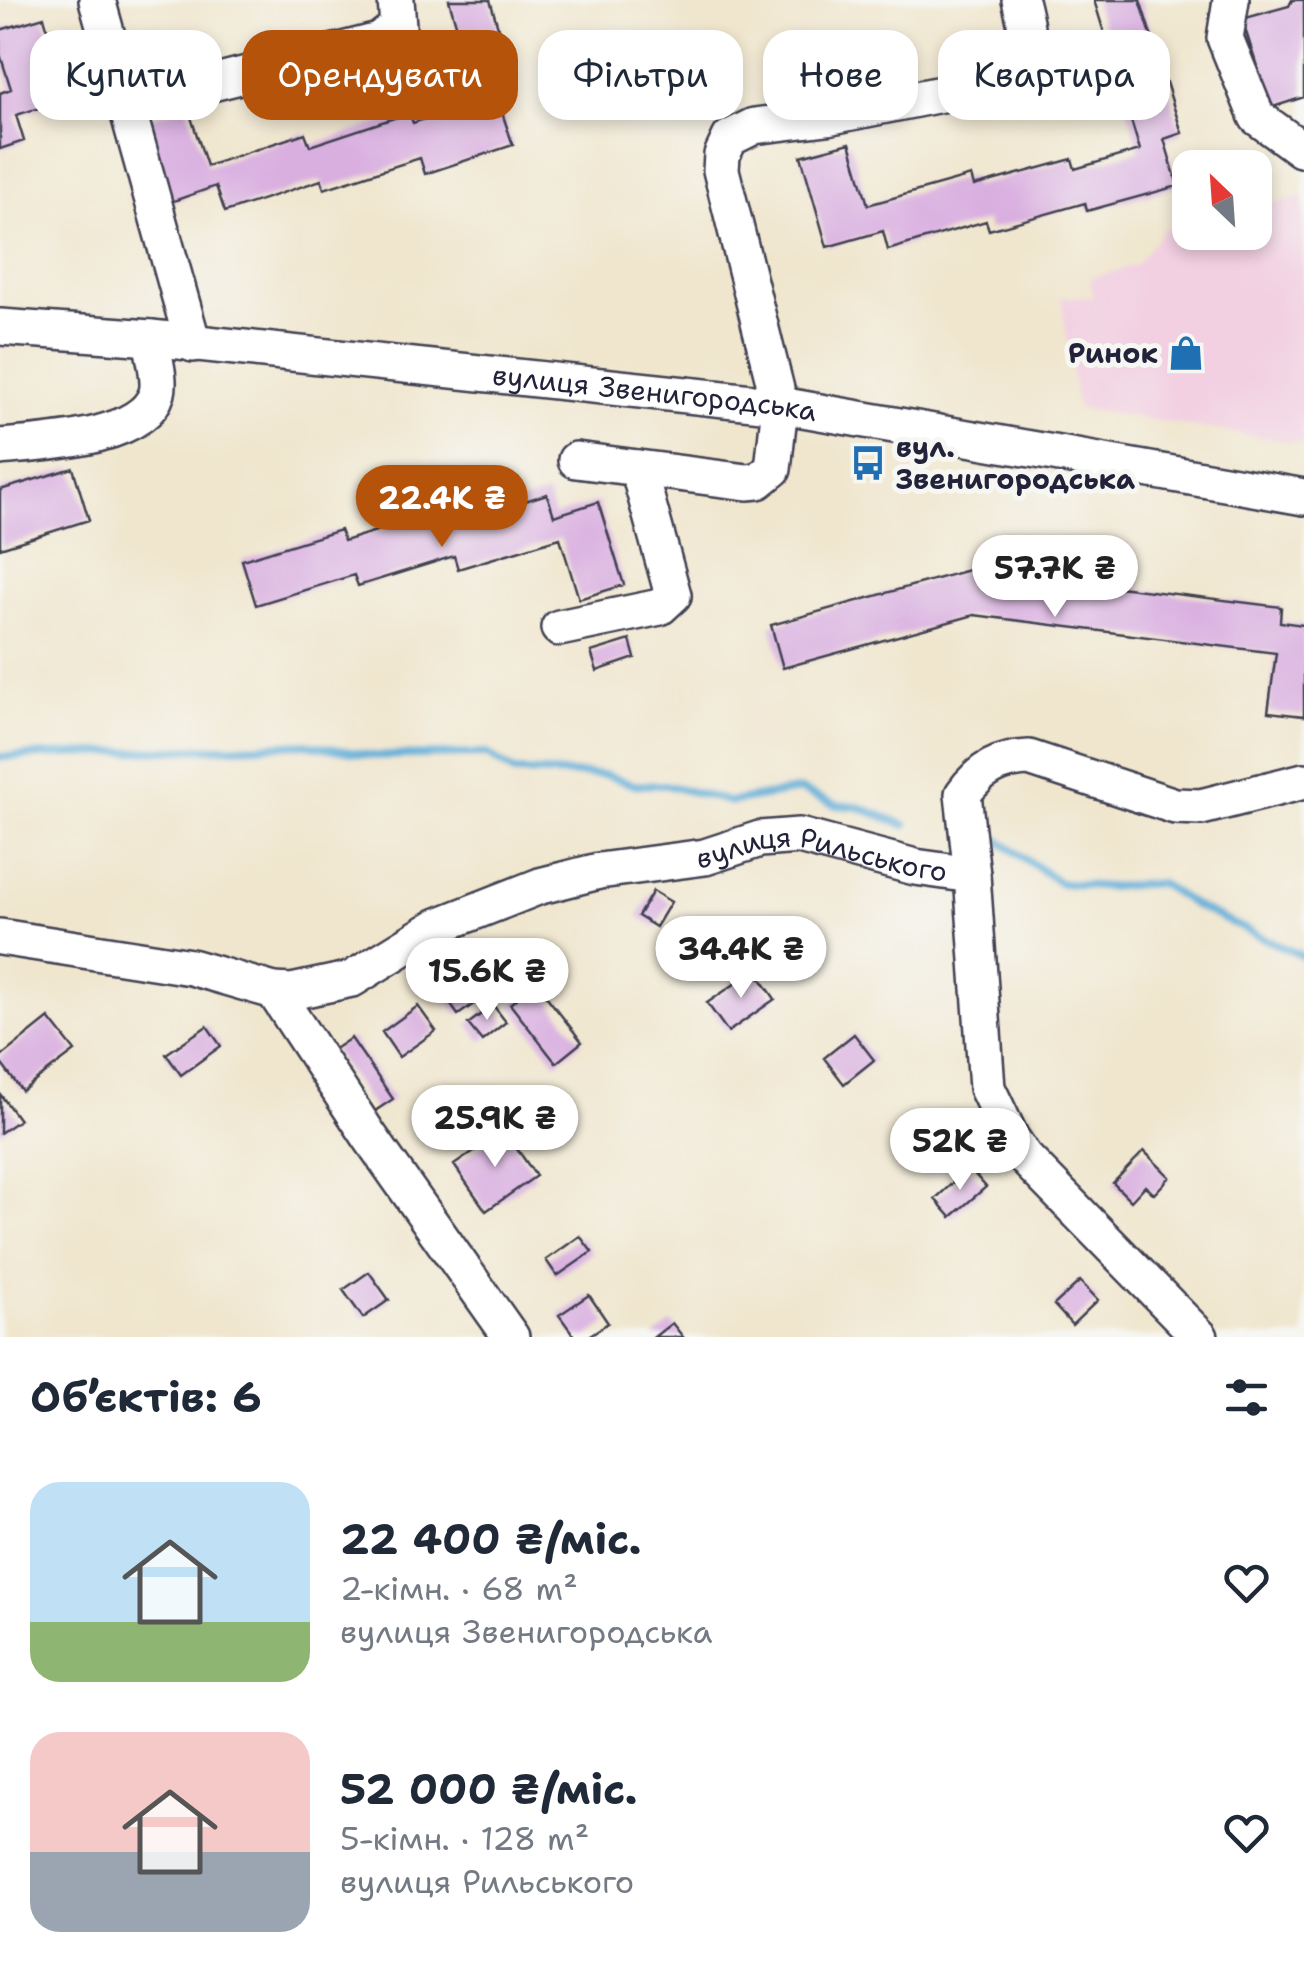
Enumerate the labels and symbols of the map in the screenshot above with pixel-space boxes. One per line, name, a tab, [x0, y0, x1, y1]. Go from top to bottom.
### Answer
north arrow	[1172, 150, 1272, 250]
place label: Ринок	[1068, 334, 1158, 372]
shop icon: Ринок	[1167, 334, 1205, 372]
street label: вулиця Звенигородська	[491, 355, 820, 430]
place label: вул. Звенигородська	[896, 428, 1135, 498]
bus stop icon: вул. Звенигородська	[849, 444, 887, 482]
pin: 22.4K ₴	[350, 465, 534, 550]
pin: 57.7K ₴	[963, 535, 1147, 620]
street label: вулиця Рильського	[694, 817, 950, 890]
pin: 34.4K ₴	[649, 916, 833, 1001]
pin: 15.6K ₴	[395, 938, 579, 1023]
pin: 25.9K ₴	[403, 1085, 587, 1170]
pin: 52K ₴	[890, 1108, 1030, 1193]

